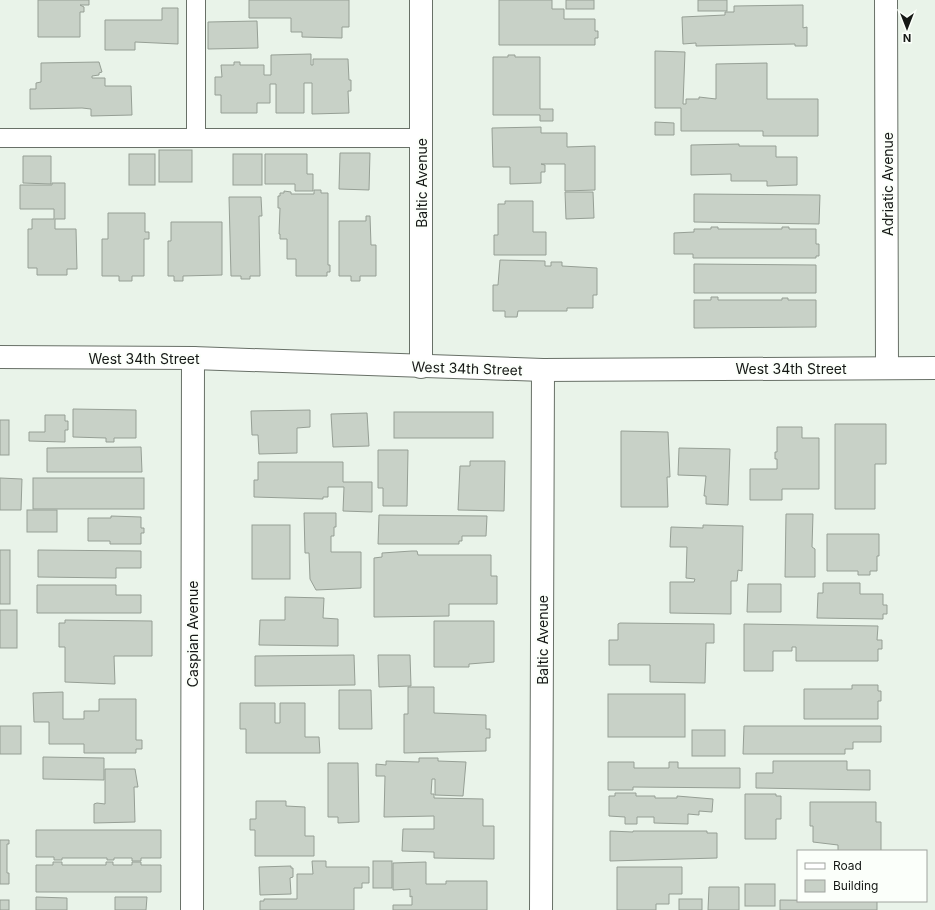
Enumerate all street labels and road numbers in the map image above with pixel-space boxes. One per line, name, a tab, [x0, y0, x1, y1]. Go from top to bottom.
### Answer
street label: Adriatic Avenue	[879, 132, 896, 236]
street label: Baltic Avenue	[413, 138, 430, 228]
street label: West 34th Street	[88, 350, 200, 367]
street label: West 34th Street	[411, 358, 523, 378]
street label: West 34th Street	[735, 360, 847, 377]
street label: Caspian Avenue	[184, 581, 201, 687]
street label: Baltic Avenue	[534, 595, 551, 685]

